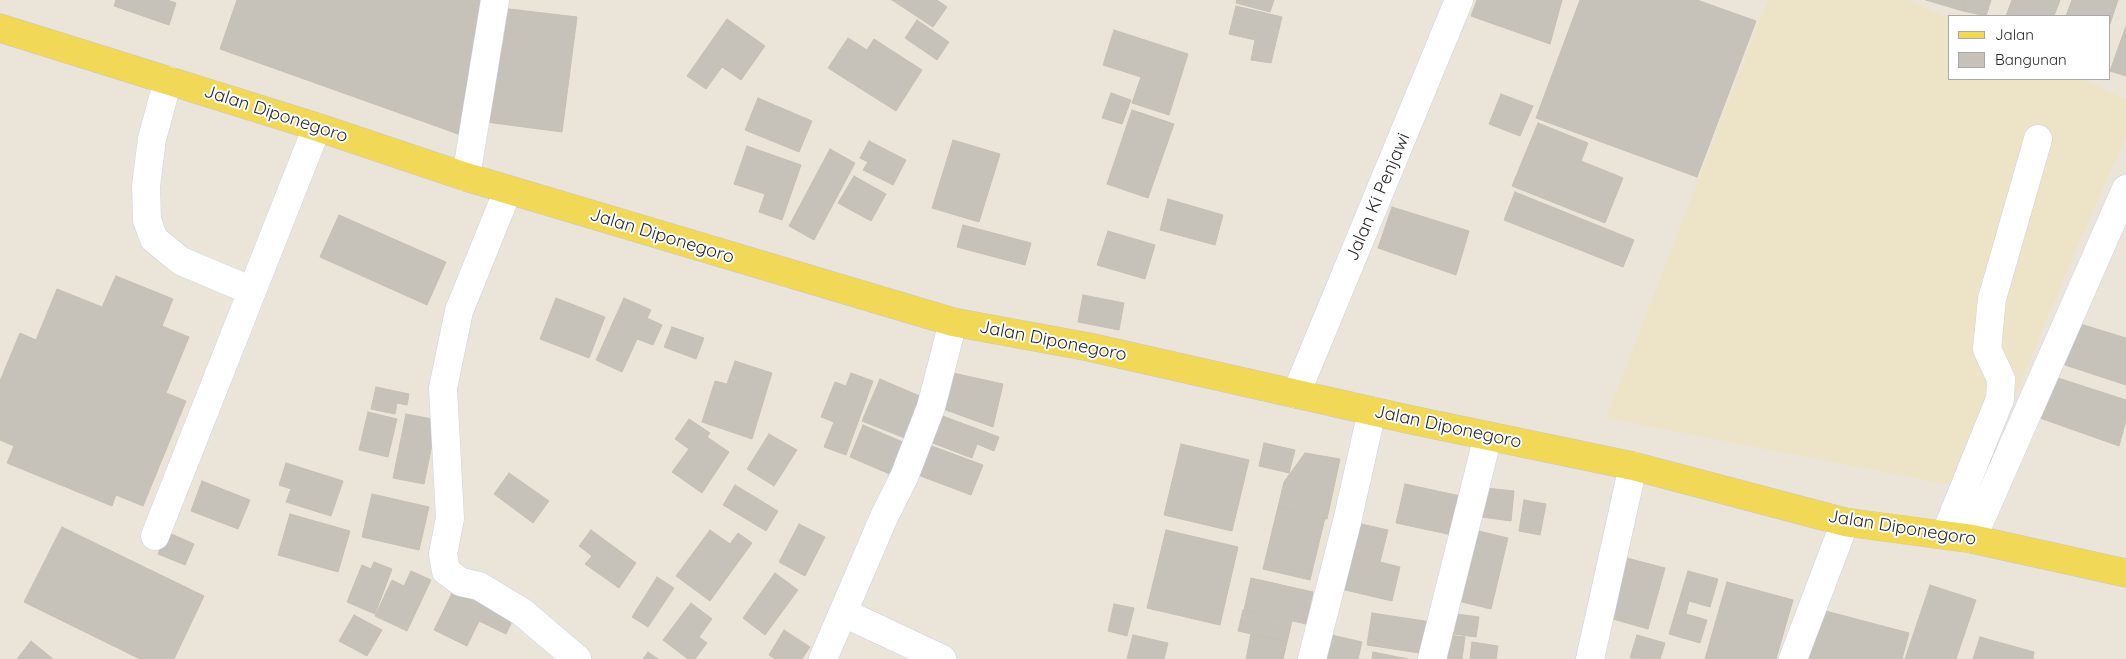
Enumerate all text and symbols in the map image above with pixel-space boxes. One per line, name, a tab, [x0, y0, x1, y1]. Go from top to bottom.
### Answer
legend	[1948, 15, 2111, 80]
text: Jalan	[1995, 25, 2034, 44]
text: Bangunan	[1995, 50, 2067, 69]
street label: Jalan Diponegoro	[201, 81, 351, 147]
street label: Jalan Ki Penjawi	[1341, 130, 1415, 264]
street label: Jalan Diponegoro	[587, 204, 737, 268]
street label: Jalan Diponegoro	[977, 316, 1129, 366]
street label: Jalan Diponegoro	[1373, 401, 1523, 453]
street label: Jalan Diponegoro	[1826, 506, 1978, 550]

